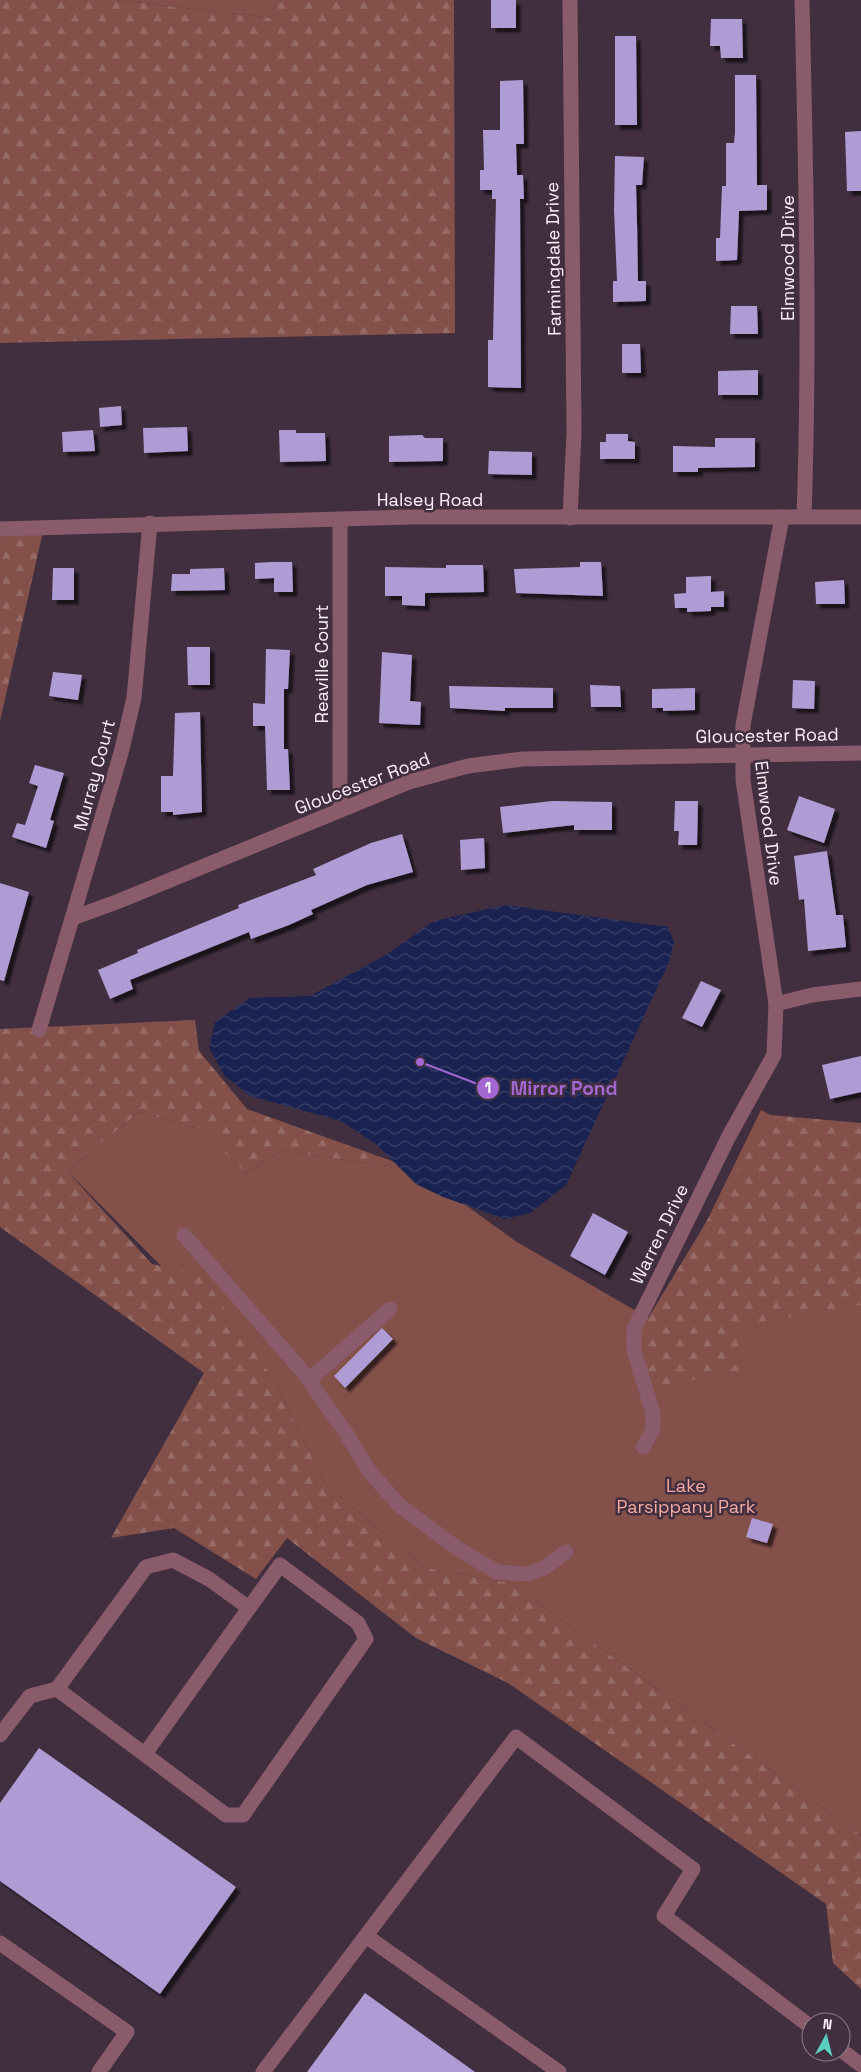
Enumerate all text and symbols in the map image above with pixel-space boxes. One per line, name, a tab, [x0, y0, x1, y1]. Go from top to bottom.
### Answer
street label: Farmingdale Drive	[540, 182, 566, 336]
street label: Elmwood Drive	[776, 195, 799, 321]
street label: Halsey Road	[377, 488, 483, 511]
street label: Reaville Court	[310, 605, 333, 723]
street label: Murray Court	[68, 717, 120, 833]
street label: Gloucester Road	[695, 722, 839, 748]
street label: Gloucester Road	[291, 747, 433, 819]
street label: Elmwood Drive	[750, 759, 788, 887]
callout: Mirror Pond	[475, 1071, 627, 1105]
text: Mirror Pond	[510, 1076, 618, 1101]
text: 1	[485, 1078, 491, 1097]
street label: Warren Drive	[625, 1180, 693, 1288]
park label: Lake Parsippany Park	[617, 1474, 756, 1518]
north arrow	[801, 2012, 851, 2062]
text: N	[822, 2015, 833, 2034]

